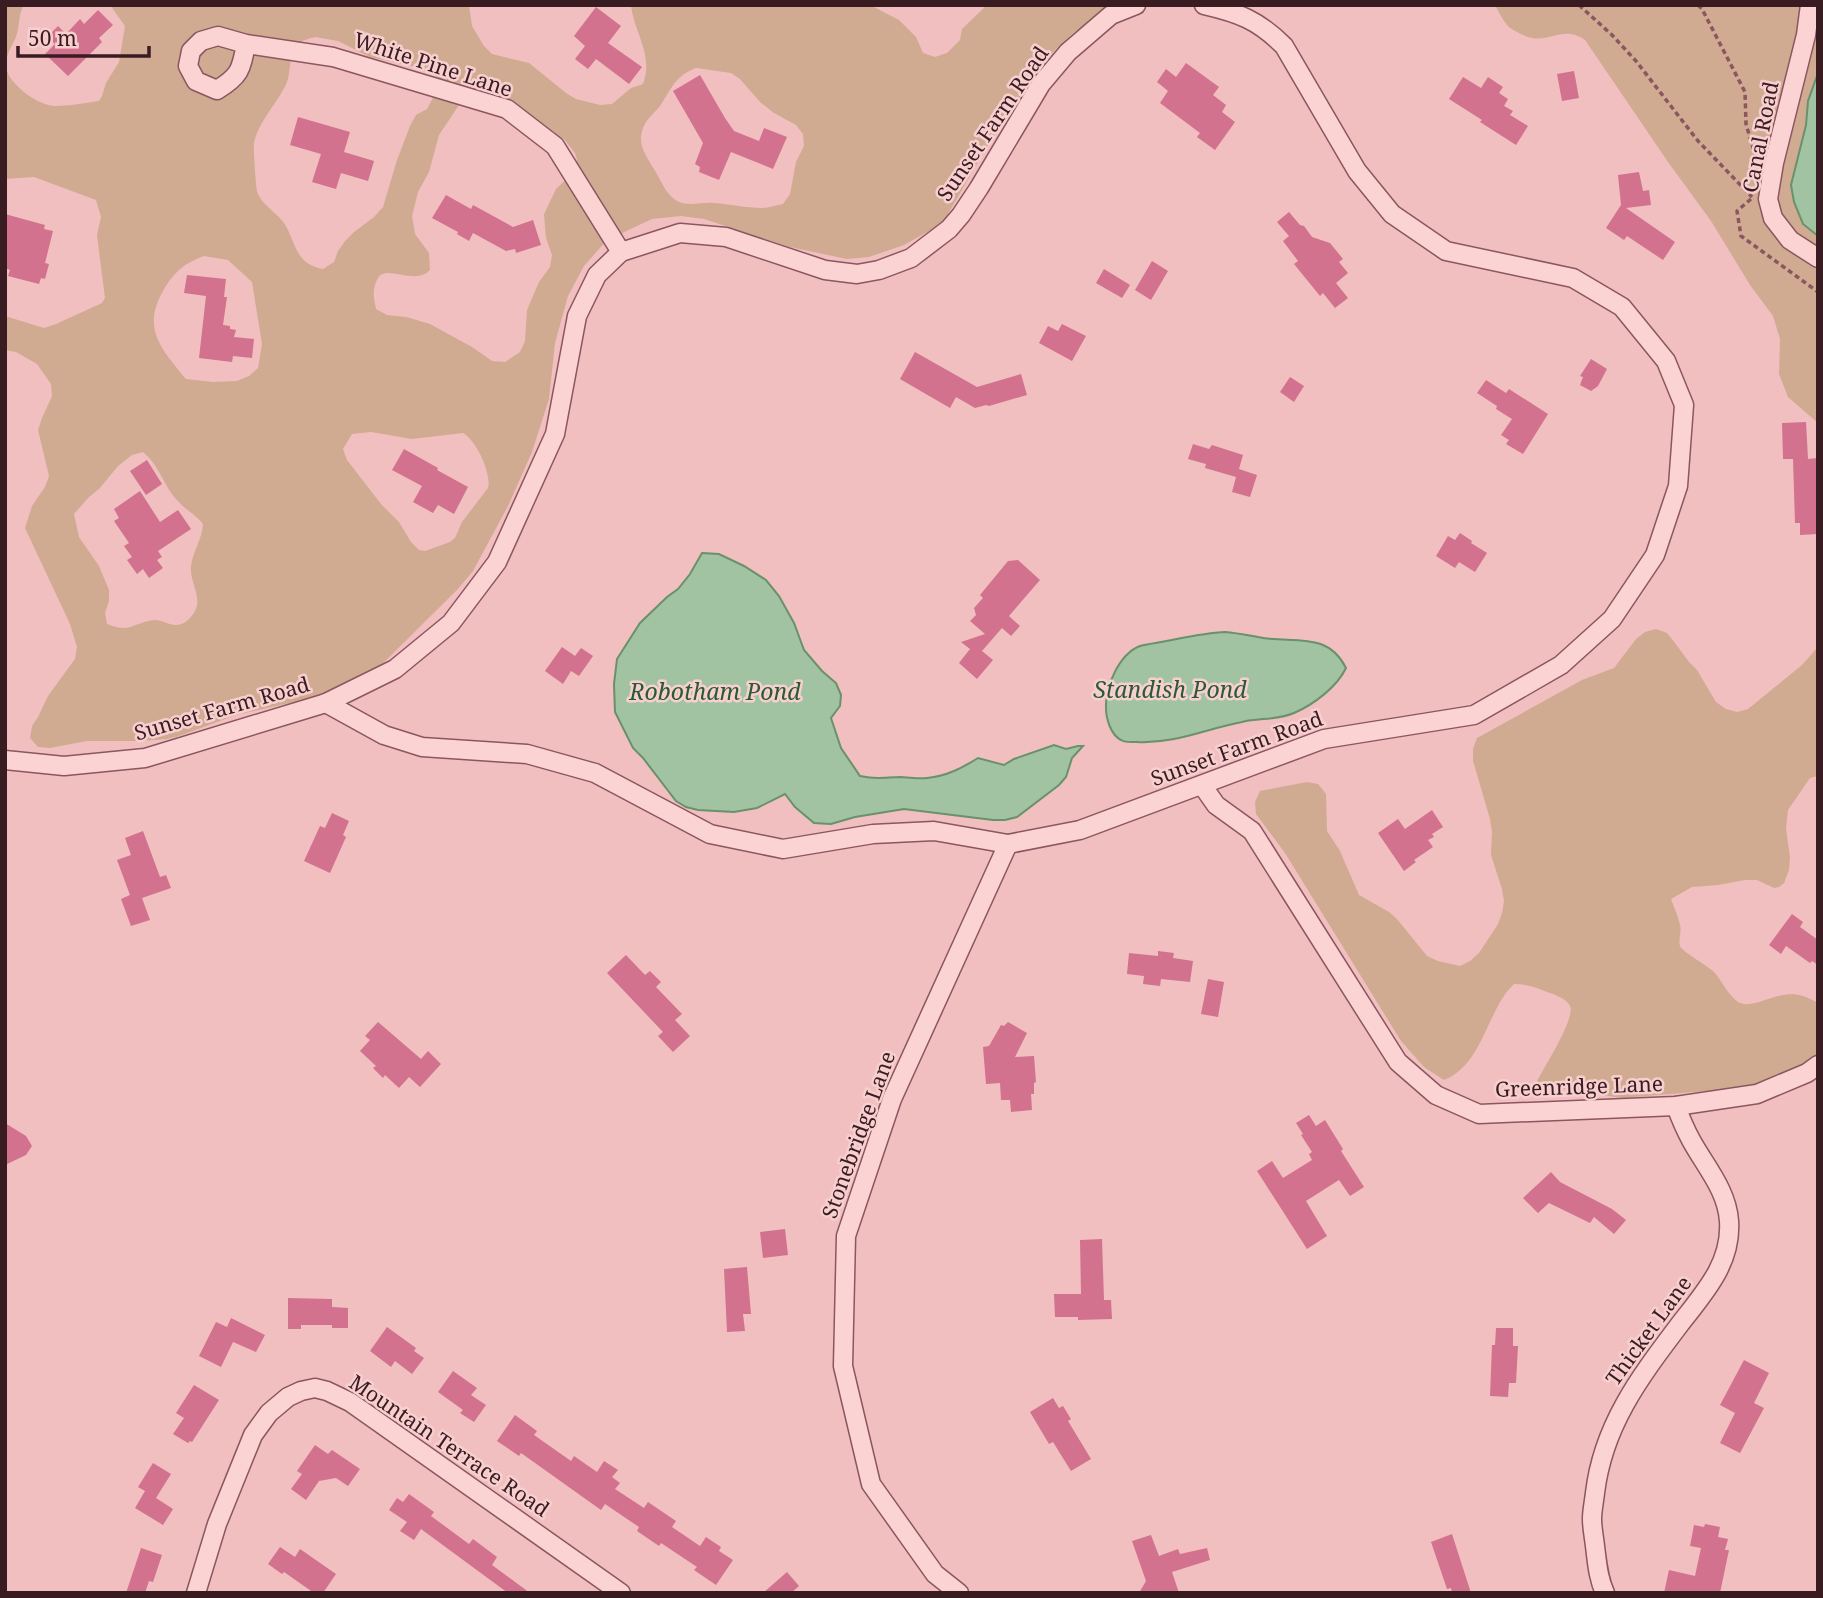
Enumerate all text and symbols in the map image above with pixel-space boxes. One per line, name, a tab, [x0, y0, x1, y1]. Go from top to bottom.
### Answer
scale bar	[18, 14, 149, 58]
text: 50 m	[28, 24, 77, 52]
street label: White Pine Lane	[350, 25, 516, 103]
street label: Sunset Farm Road	[930, 40, 1054, 206]
street label: Canal Road	[1736, 79, 1785, 195]
street label: Sunset Farm Road	[131, 670, 313, 746]
water label: Standish Pond	[1093, 673, 1247, 705]
water label: Robotham Pond	[628, 675, 801, 707]
street label: Sunset Farm Road	[1147, 704, 1327, 792]
street label: Stonebridge Lane	[815, 1047, 901, 1222]
street label: Greenridge Lane	[1494, 1069, 1663, 1103]
street label: Thicket Lane	[1599, 1270, 1697, 1391]
street label: Mountain Terrace Road	[344, 1368, 555, 1523]

